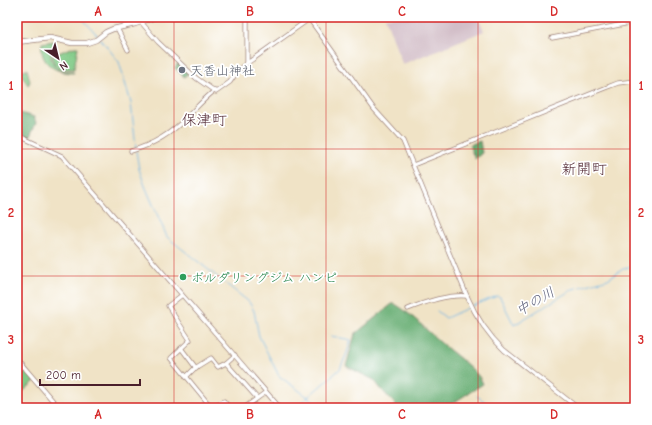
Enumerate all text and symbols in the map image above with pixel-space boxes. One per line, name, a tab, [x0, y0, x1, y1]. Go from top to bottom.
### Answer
text: A	[94, 4, 102, 19]
text: B	[246, 4, 254, 19]
text: C	[398, 4, 406, 19]
text: D	[550, 4, 558, 19]
north arrow	[38, 38, 78, 78]
text: N	[57, 58, 70, 73]
place label: 天香山神社	[190, 63, 255, 78]
marker: 天香山神社	[177, 65, 187, 75]
text: 1	[8, 78, 14, 93]
text: 1	[638, 78, 644, 93]
district label: 保津町	[181, 111, 227, 129]
district label: 新開町	[561, 160, 607, 178]
text: 2	[8, 205, 14, 220]
text: 2	[638, 205, 644, 220]
place label: ボルダリングジム ハンピ	[191, 270, 338, 285]
marker: ボルダリングジム ハンピ	[178, 272, 188, 282]
water label: 中の川	[513, 284, 558, 319]
text: 3	[8, 332, 14, 347]
text: 3	[638, 332, 644, 347]
scale bar	[40, 361, 140, 387]
text: 200 m	[46, 368, 81, 382]
text: A	[94, 407, 102, 422]
text: B	[246, 407, 254, 422]
text: C	[398, 407, 406, 422]
text: D	[550, 407, 558, 422]

